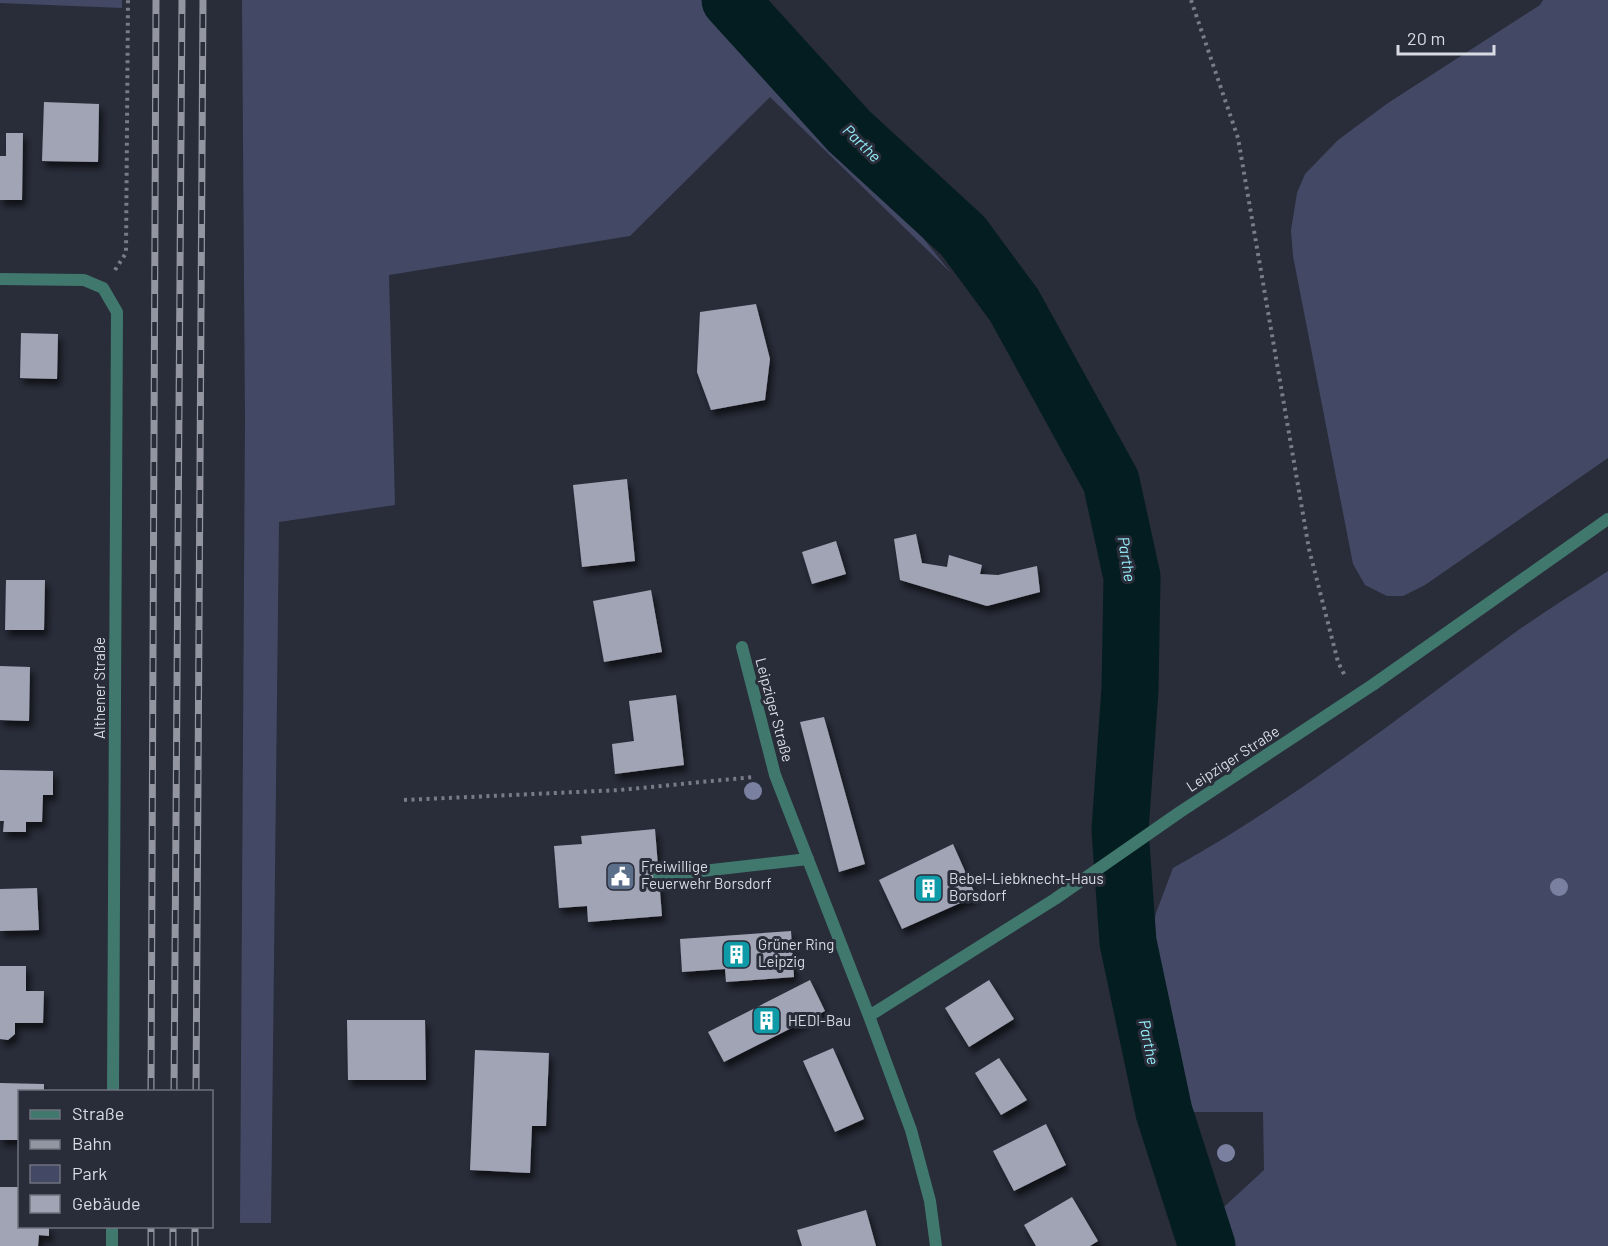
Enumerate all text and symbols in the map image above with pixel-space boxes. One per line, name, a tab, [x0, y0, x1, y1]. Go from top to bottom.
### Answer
scale bar	[1398, 18, 1494, 56]
text: 20 m	[1407, 27, 1445, 49]
water label: Parthe	[839, 120, 885, 165]
water label: Parthe	[1115, 535, 1140, 583]
street label: Althener Straße	[90, 637, 108, 739]
street label: Leipziger Straße	[752, 656, 798, 764]
street label: Leipziger Straße	[1183, 721, 1282, 795]
place label: Freiwillige Feuerwehr Borsdorf	[641, 857, 772, 892]
public building icon: Freiwillige Feuerwehr Borsdorf	[604, 860, 636, 892]
place label: Bebel-Liebknecht-Haus Borsdorf	[949, 869, 1104, 904]
building icon: Bebel-Liebknecht-Haus Borsdorf	[912, 872, 944, 904]
place label: Grüner Ring Leipzig	[758, 935, 834, 970]
building icon: Grüner Ring Leipzig	[721, 938, 753, 970]
building icon: HEDI-Bau	[751, 1005, 783, 1037]
place label: HEDI-Bau	[788, 1011, 851, 1029]
water label: Parthe	[1135, 1018, 1164, 1066]
legend	[18, 1090, 213, 1228]
text: Straße	[72, 1102, 124, 1124]
text: Bahn	[72, 1132, 112, 1154]
text: Park	[72, 1162, 107, 1184]
text: Gebäude	[72, 1192, 141, 1214]

